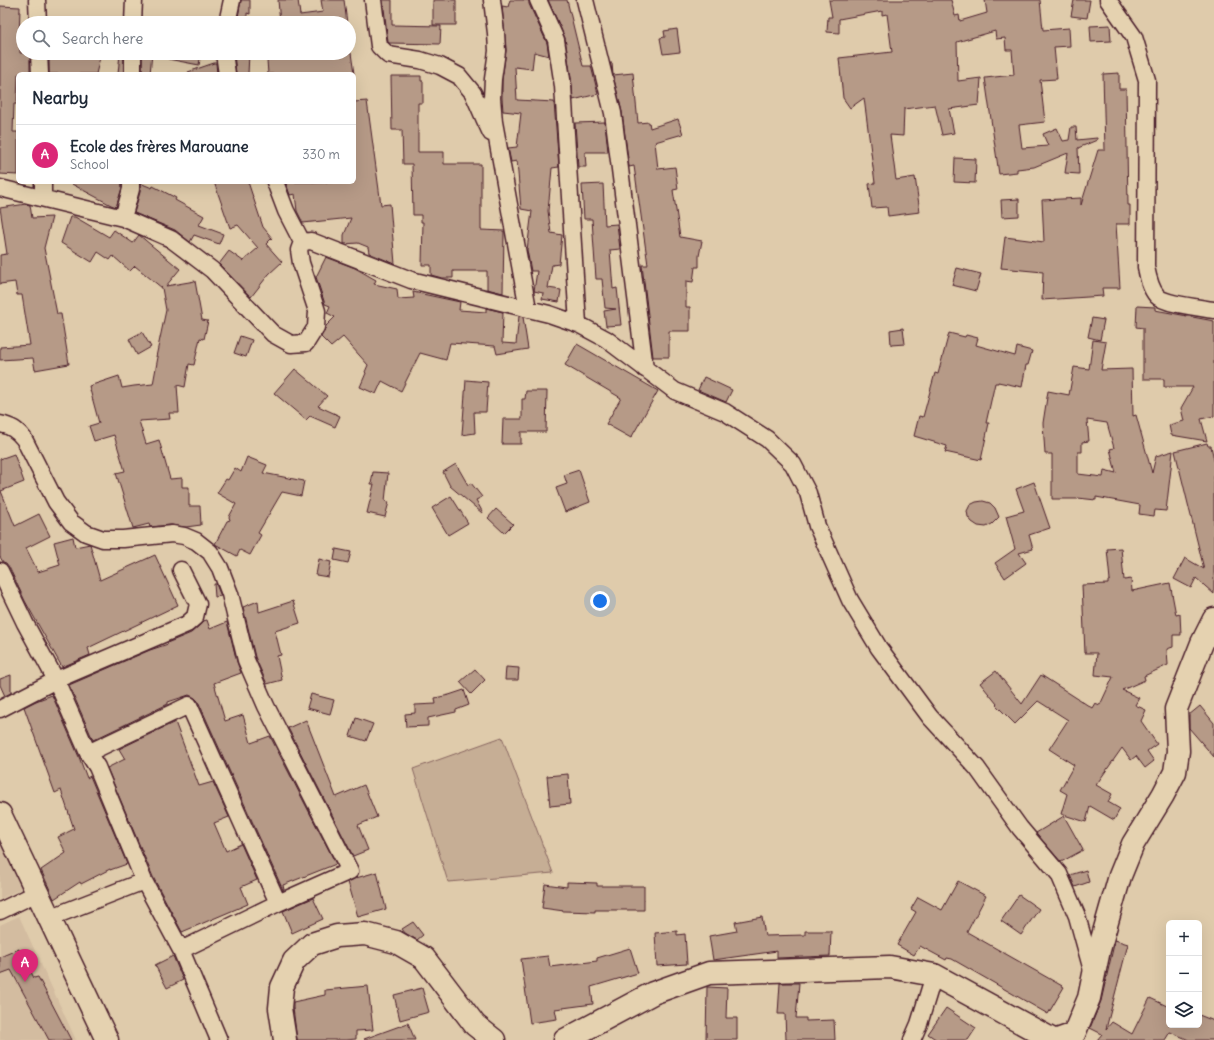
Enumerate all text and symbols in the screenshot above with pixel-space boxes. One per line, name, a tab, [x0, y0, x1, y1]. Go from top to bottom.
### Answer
search box	[16, 16, 356, 60]
icon: search	[30, 27, 52, 49]
text: Search here	[62, 29, 143, 48]
text: Nearby	[32, 87, 88, 109]
text: Ecole des frères Marouane	[70, 137, 249, 156]
text: A	[41, 146, 49, 163]
text: 330 m	[302, 146, 340, 163]
text: School	[70, 156, 109, 173]
your location	[590, 591, 610, 611]
map controls	[1166, 920, 1202, 1028]
button: +	[1166, 920, 1202, 956]
pin: A	[12, 949, 38, 982]
button: −	[1166, 956, 1202, 992]
button: layers	[1166, 992, 1202, 1028]

